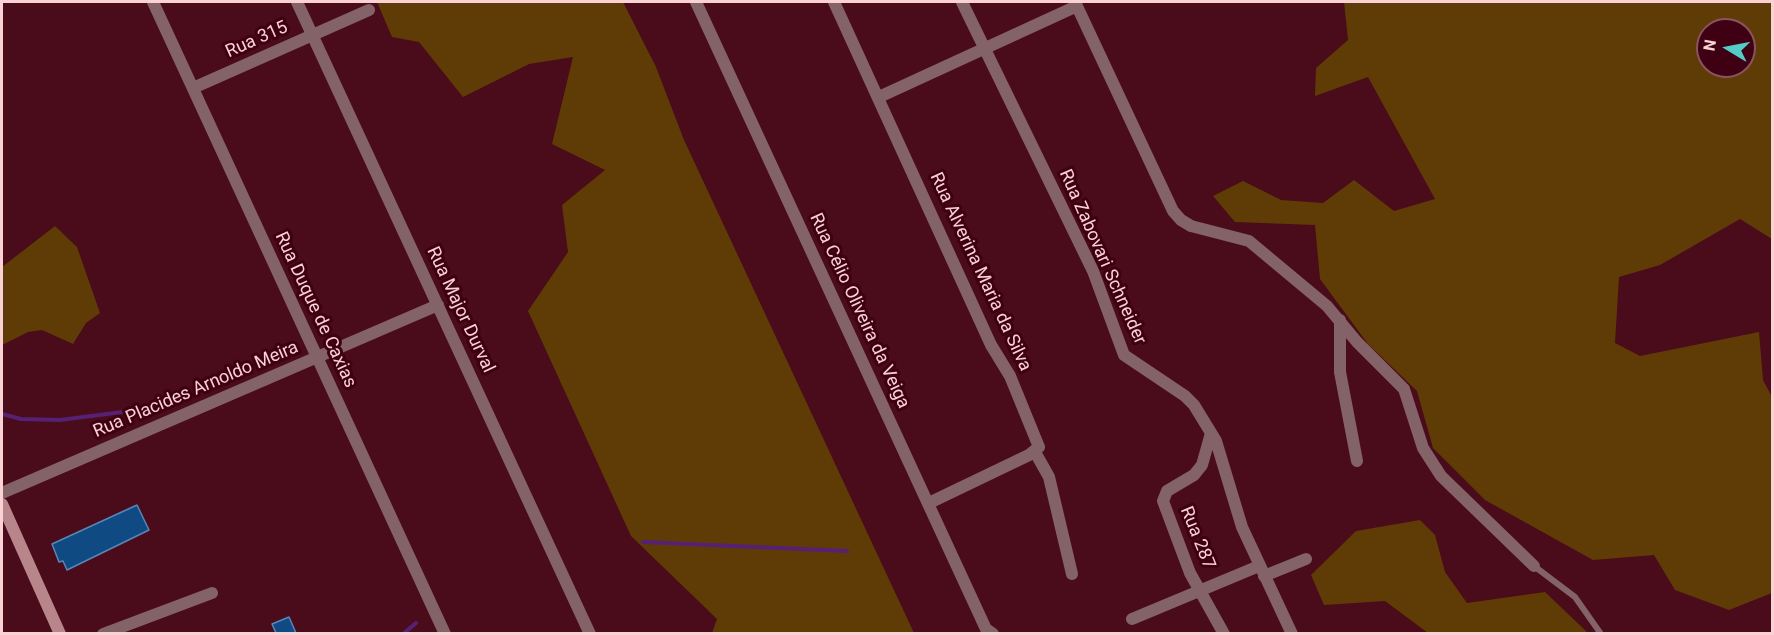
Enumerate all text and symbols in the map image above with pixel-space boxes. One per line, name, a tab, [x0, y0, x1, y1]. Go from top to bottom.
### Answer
street label: Rua 315	[223, 17, 291, 63]
north arrow	[1696, 18, 1756, 78]
text: N	[1699, 38, 1720, 52]
street label: Rua Zabovari Schneider	[1054, 166, 1150, 348]
street label: Rua Alverina Maria da Silva	[924, 169, 1036, 375]
street label: Rua Célio Oliveira da Veiga	[804, 210, 914, 412]
street label: Rua Duque de Caxias	[269, 229, 361, 391]
street label: Rua Major Durval	[421, 244, 499, 376]
street label: Rua Placides Arnoldo Meira	[90, 337, 302, 443]
street label: Rua 287	[1175, 504, 1219, 572]

